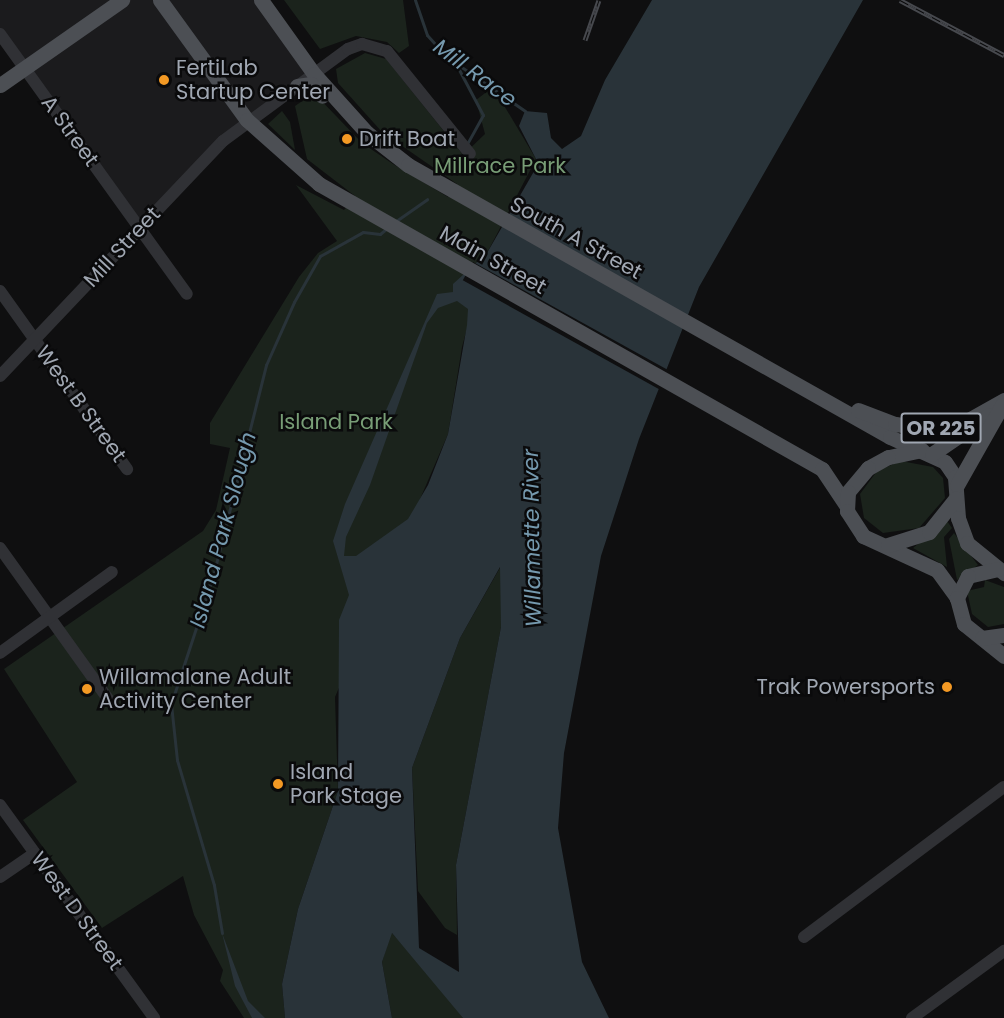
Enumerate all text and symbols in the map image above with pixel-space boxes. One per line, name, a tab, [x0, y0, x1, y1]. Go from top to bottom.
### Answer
water label: Mill Race	[428, 33, 522, 113]
place label: FertiLab Startup Center	[176, 55, 330, 105]
marker: FertiLab Startup Center	[157, 73, 171, 87]
street label: A Street	[36, 91, 104, 171]
place label: Drift Boat	[359, 126, 455, 152]
marker: Drift Boat	[340, 132, 354, 146]
park label: Millrace Park	[434, 153, 566, 179]
street label: South A Street	[506, 191, 646, 285]
street label: Mill Street	[78, 202, 166, 292]
street label: Main Street	[435, 220, 551, 300]
street label: West B Street	[30, 341, 132, 467]
park label: Island Park	[279, 409, 393, 435]
road number: OR 225	[900, 411, 982, 445]
water label: Island Park Slough	[184, 429, 262, 631]
water label: Willamette River	[517, 449, 547, 627]
place label: Willamalane Adult Activity Center	[99, 664, 291, 714]
place label: Trak Powersports	[756, 674, 935, 700]
marker: Trak Powersports	[940, 680, 954, 694]
marker: Willamalane Adult Activity Center	[80, 682, 94, 696]
place label: Island Park Stage	[290, 759, 402, 809]
marker: Island Park Stage	[271, 777, 285, 791]
street label: West D Street	[26, 847, 128, 975]

